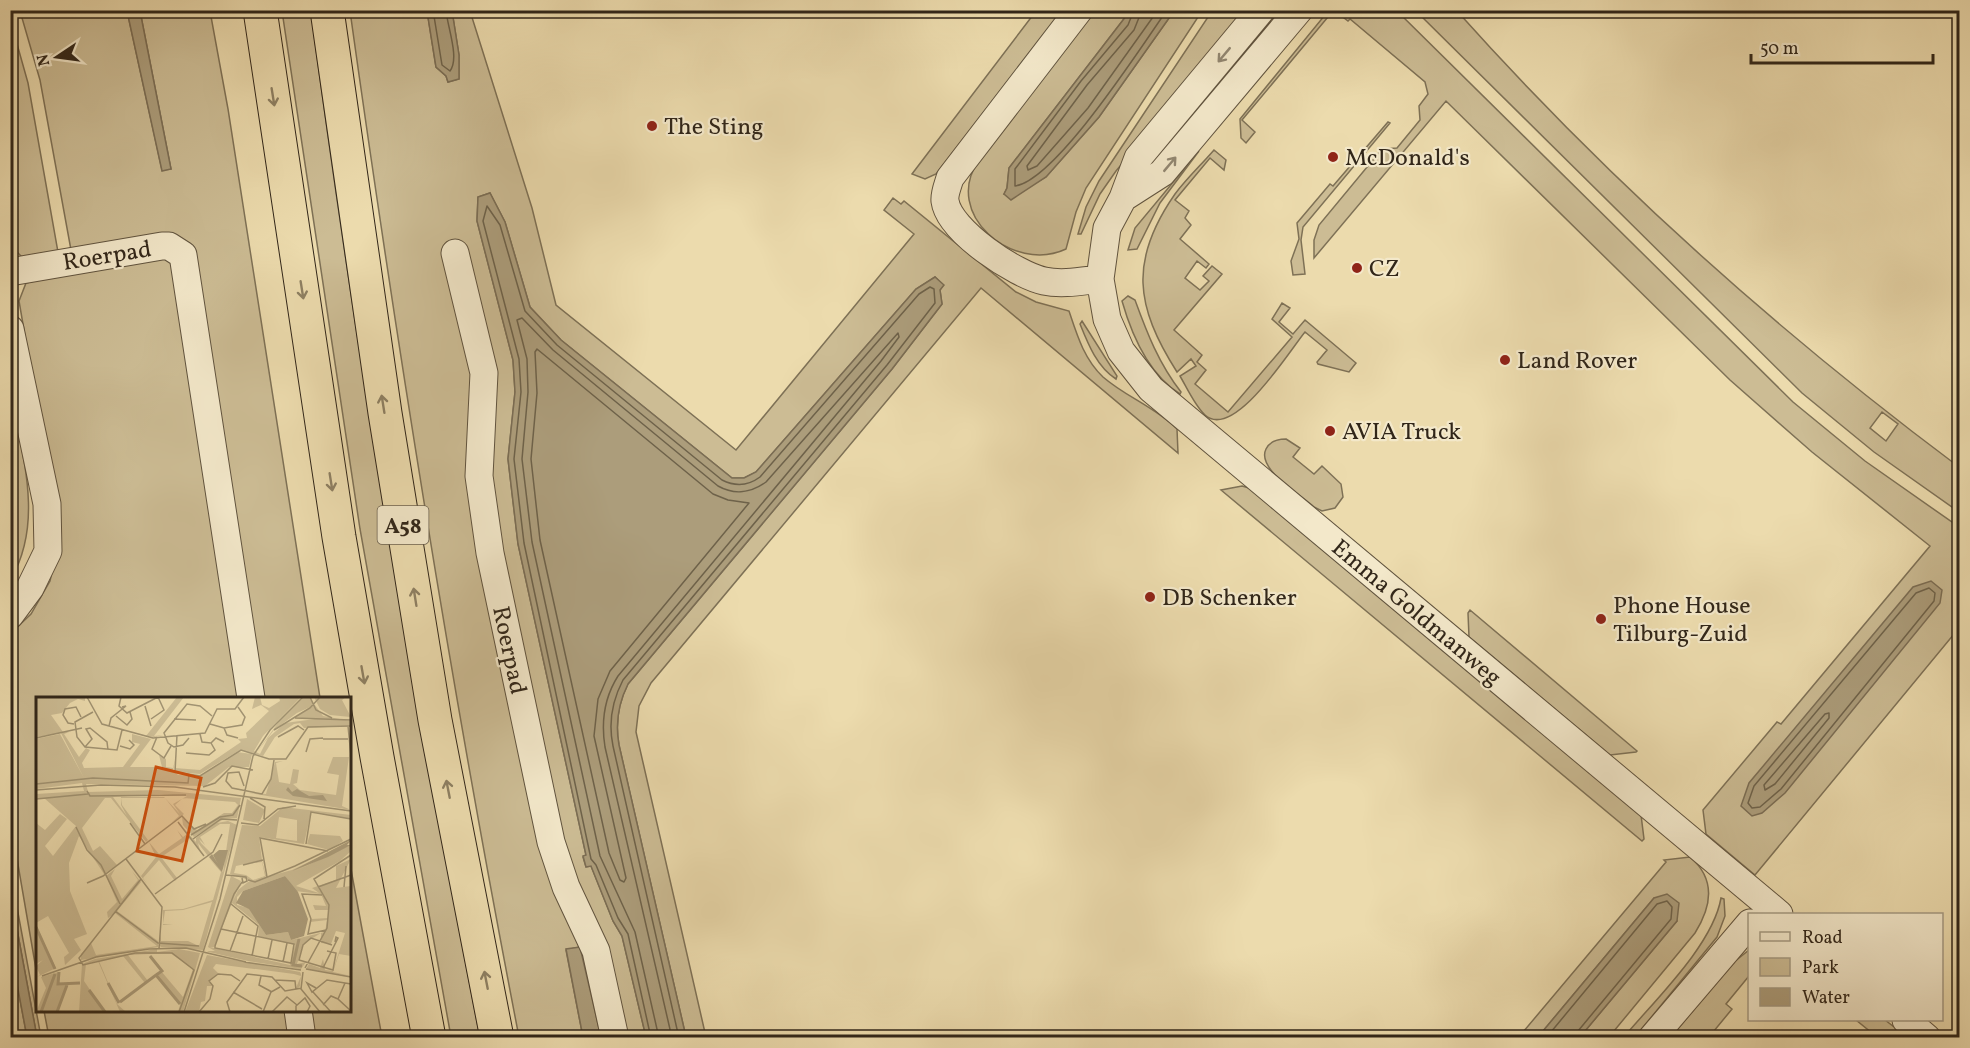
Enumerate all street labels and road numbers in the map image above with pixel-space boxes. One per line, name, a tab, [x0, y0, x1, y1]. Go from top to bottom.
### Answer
street label: Roerpad	[61, 233, 154, 281]
road number: A58	[378, 506, 428, 544]
street label: Emma Goldmanweg	[1323, 532, 1508, 695]
street label: Roerpad	[482, 603, 534, 698]

